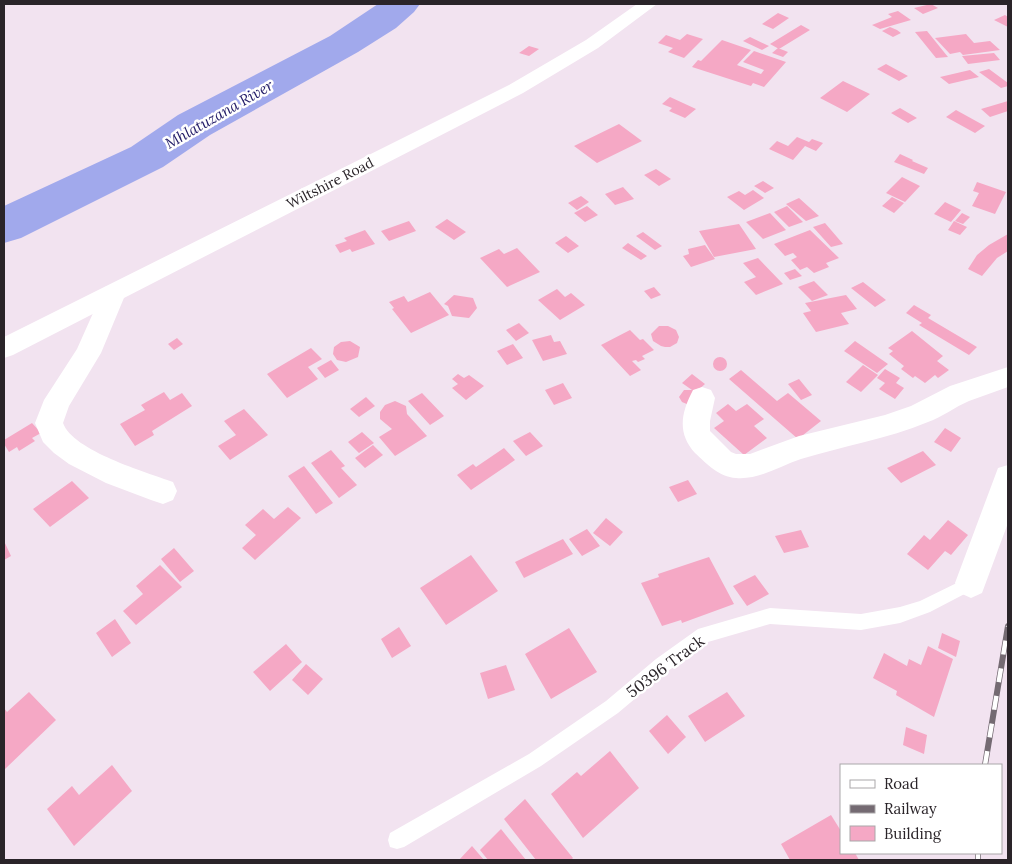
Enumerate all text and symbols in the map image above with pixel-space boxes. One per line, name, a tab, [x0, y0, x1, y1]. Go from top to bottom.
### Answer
water label: Mhlatuzana River	[161, 75, 277, 153]
street label: Wiltshire Road	[283, 153, 377, 213]
street label: 50396 Track	[622, 630, 708, 702]
legend	[840, 764, 1002, 854]
text: Road	[884, 774, 919, 793]
text: Railway	[884, 799, 937, 818]
text: Building	[884, 824, 942, 843]

